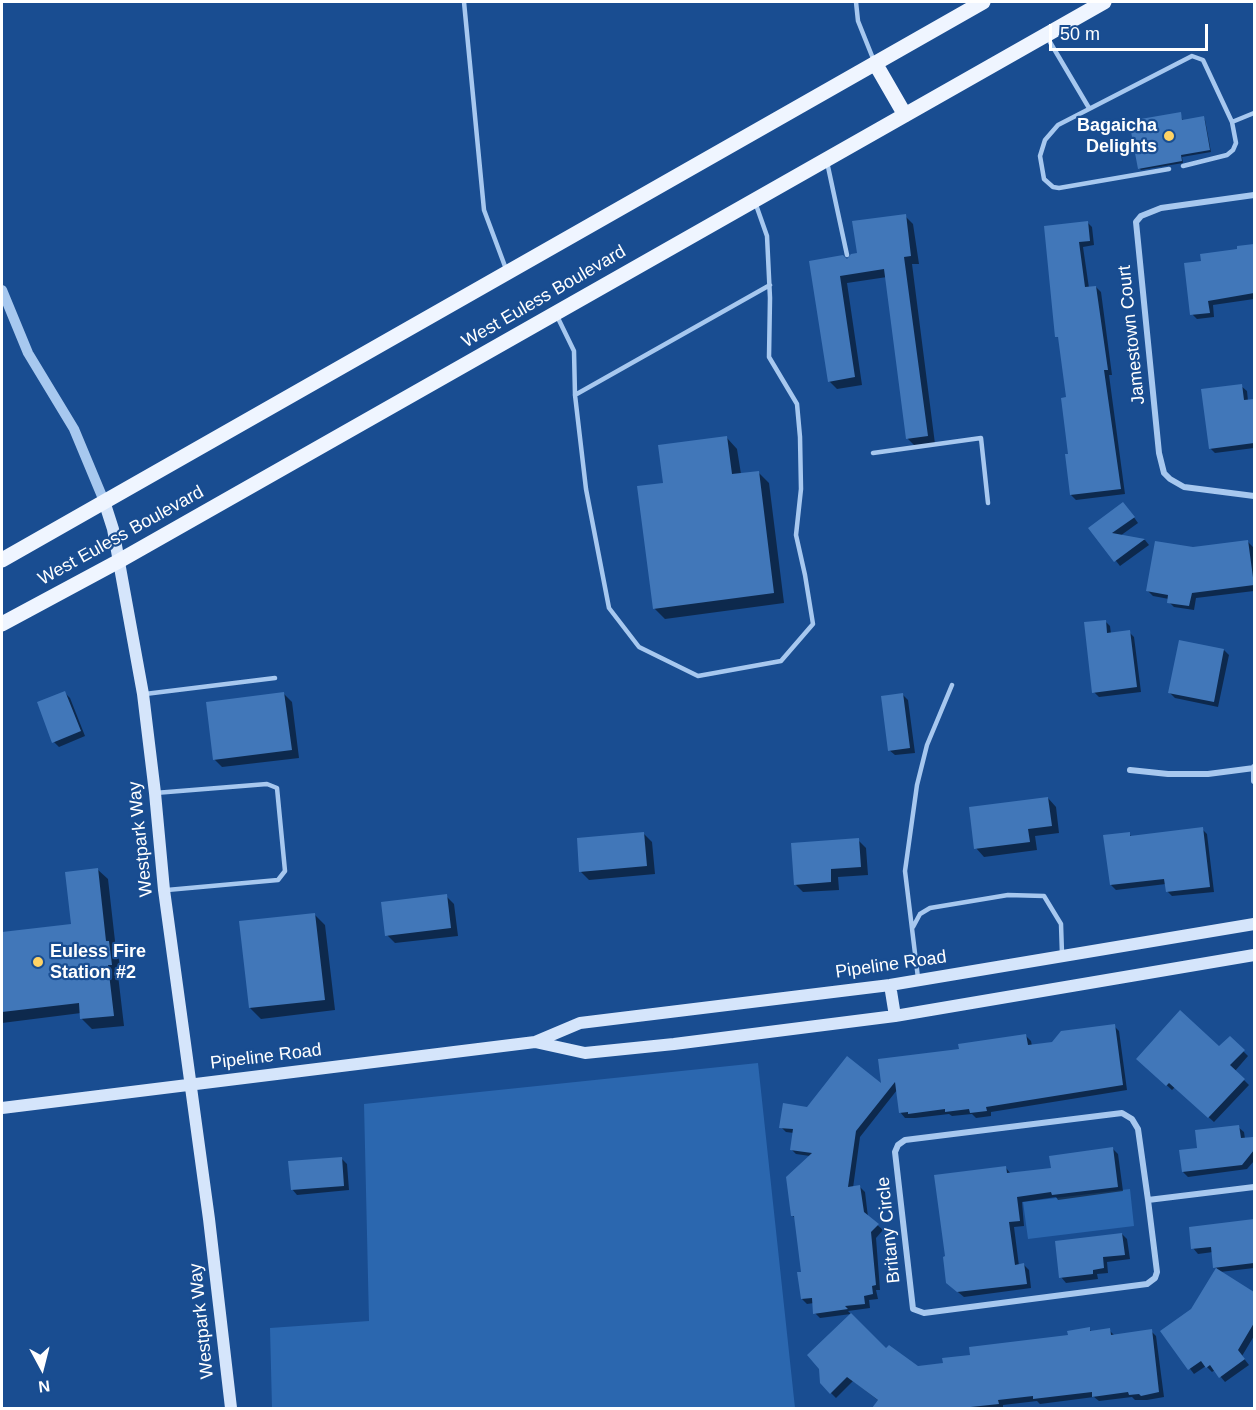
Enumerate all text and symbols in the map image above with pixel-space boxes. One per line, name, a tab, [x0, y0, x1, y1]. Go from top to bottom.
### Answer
scale bar	[1052, 12, 1211, 50]
text: 50 m	[1060, 24, 1100, 44]
place label: Bagaicha Delights	[1077, 115, 1157, 158]
marker: Bagaicha Delights	[1162, 129, 1176, 143]
street label: West Euless Boulevard	[458, 241, 630, 353]
street label: Jamestown Court	[1114, 264, 1150, 406]
street label: West Euless Boulevard	[35, 482, 207, 590]
street label: Westpark Way	[124, 780, 158, 898]
place label: Euless Fire Station #2	[50, 941, 146, 984]
street label: Pipeline Road	[834, 947, 948, 983]
marker: Euless Fire Station #2	[31, 955, 45, 969]
street label: Pipeline Road	[209, 1039, 323, 1075]
street label: Britany Circle	[873, 1176, 905, 1284]
street label: Westpark Way	[185, 1262, 219, 1380]
north arrow	[12, 1338, 72, 1398]
text: N	[37, 1377, 51, 1396]

